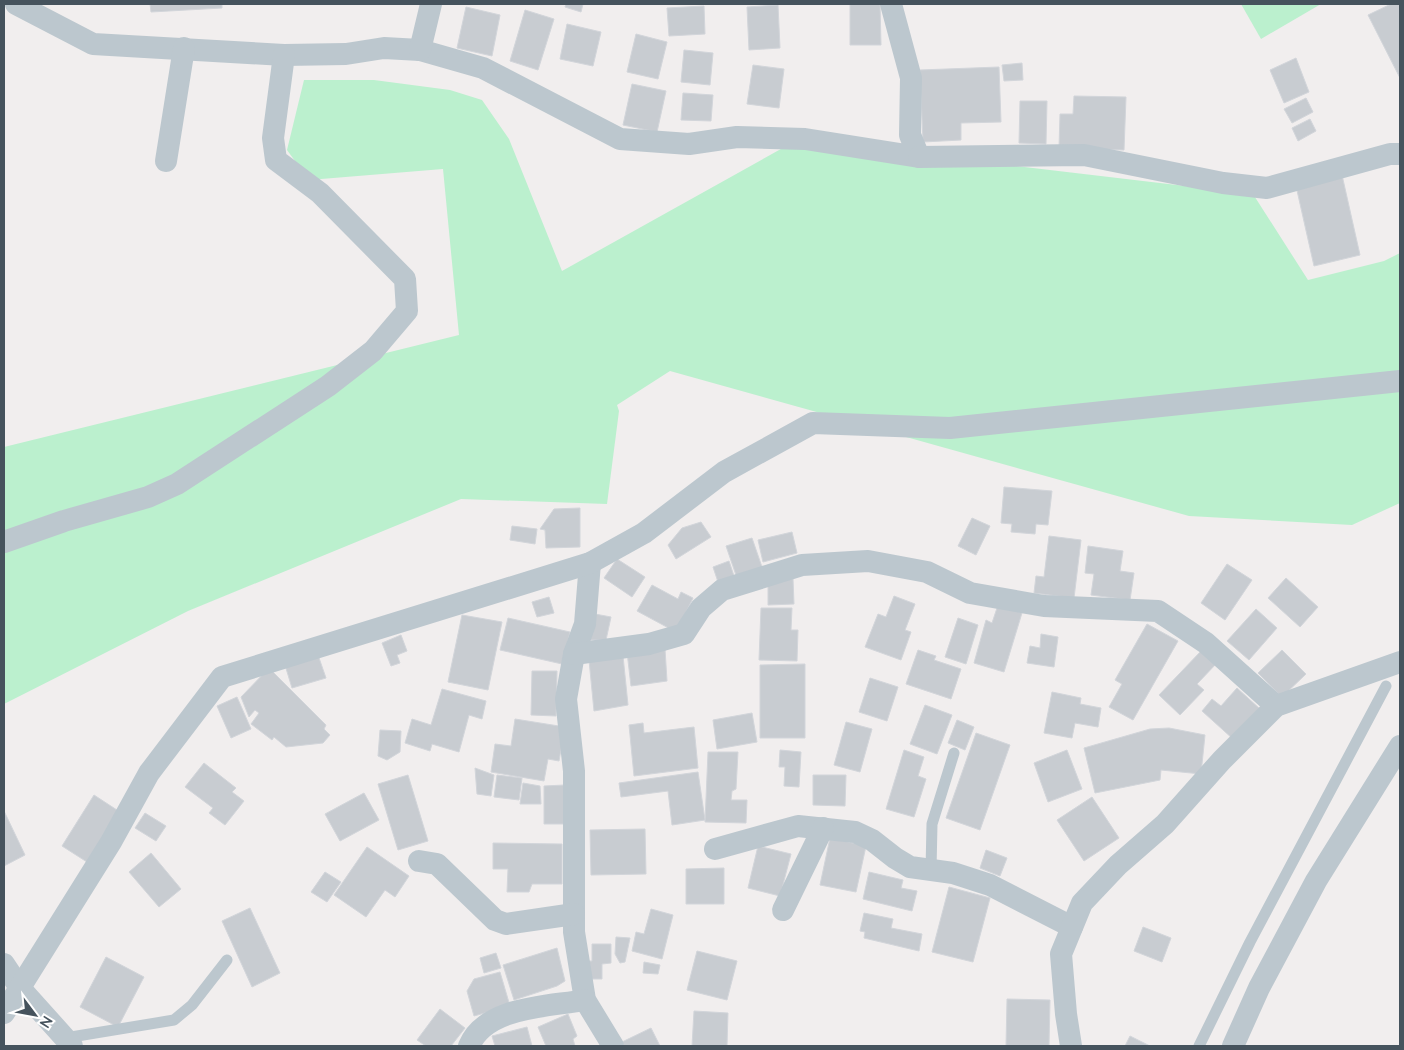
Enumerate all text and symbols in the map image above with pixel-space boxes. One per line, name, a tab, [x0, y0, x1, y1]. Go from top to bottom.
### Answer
north arrow	[10, 990, 60, 1040]
text: N	[36, 1013, 57, 1031]

